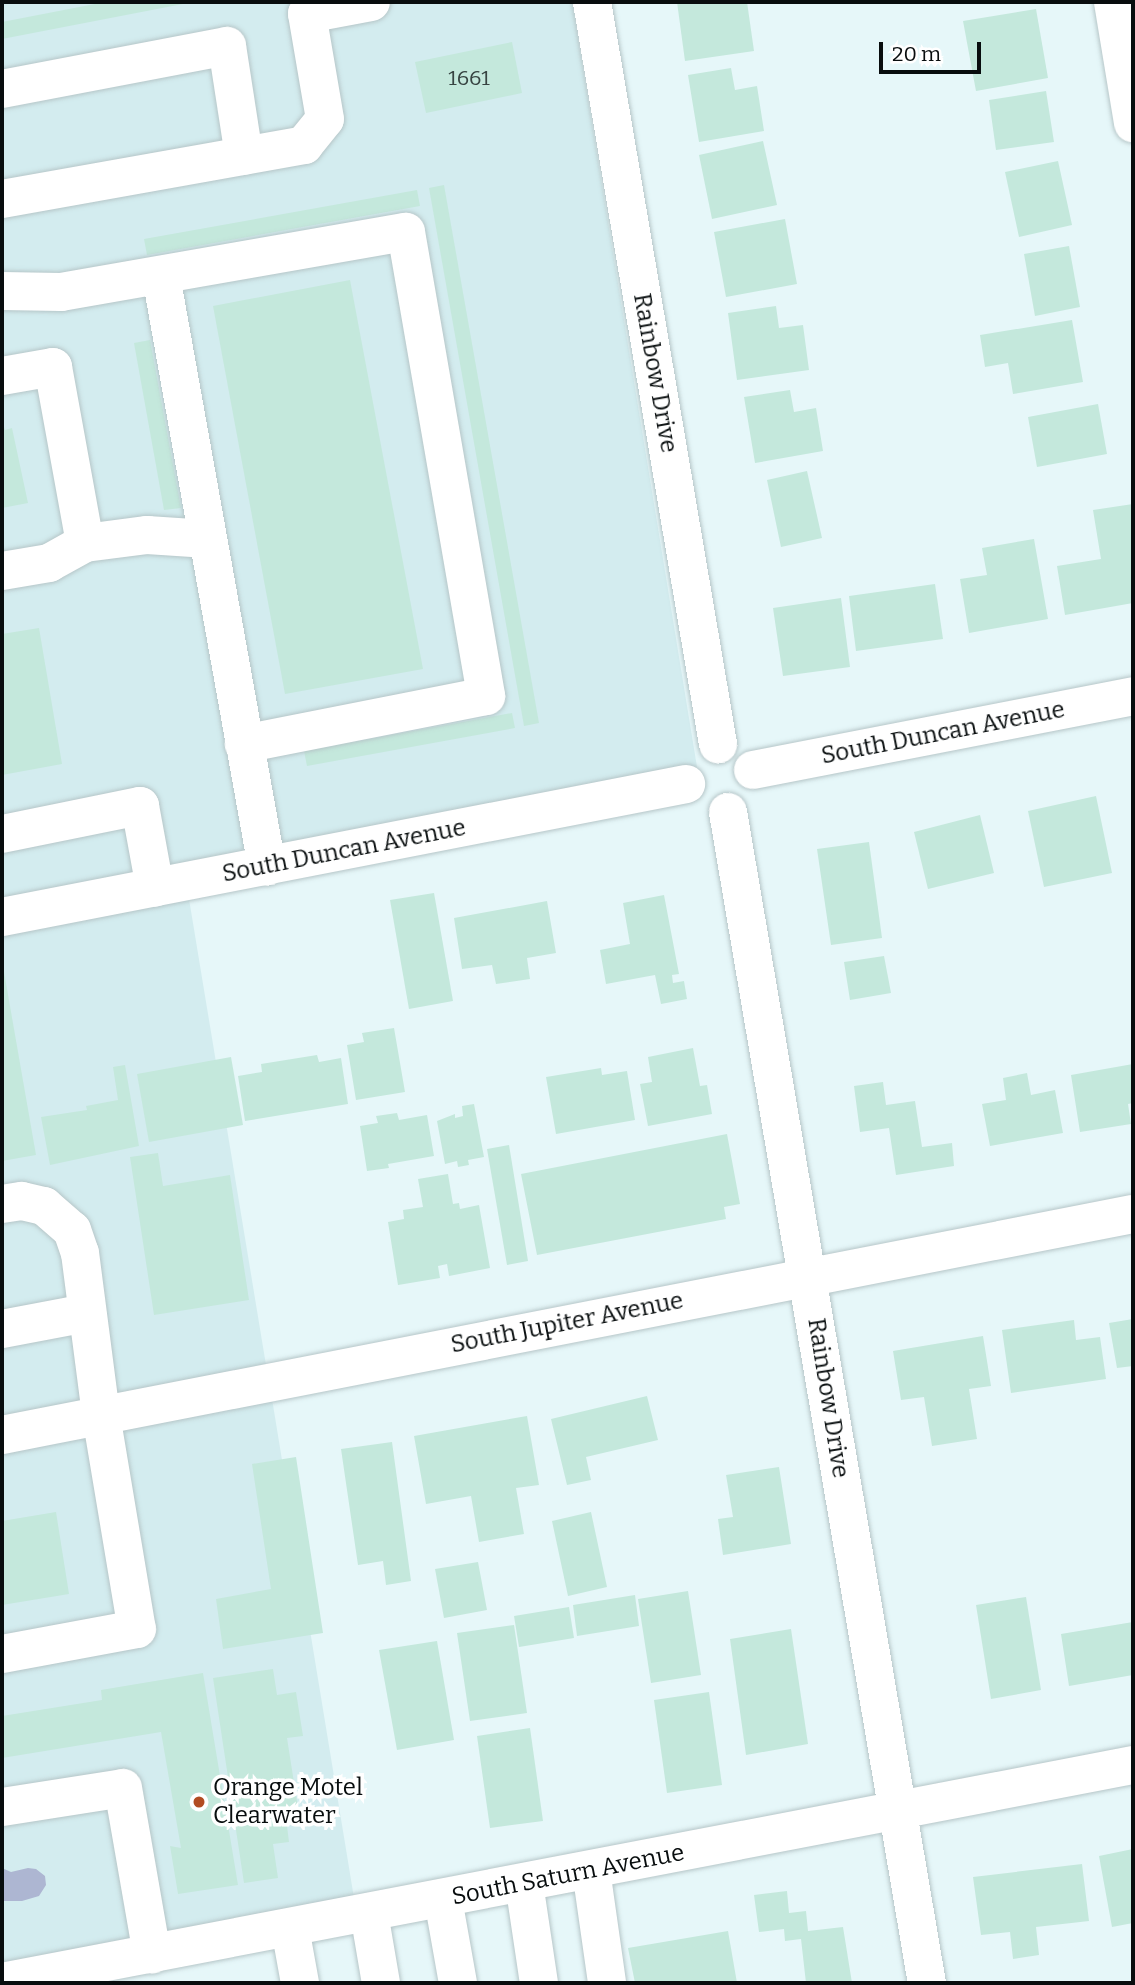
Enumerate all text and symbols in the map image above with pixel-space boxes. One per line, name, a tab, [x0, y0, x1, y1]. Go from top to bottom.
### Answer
scale bar	[883, 28, 984, 72]
text: 20 m	[892, 41, 941, 67]
house number: 1661	[448, 65, 490, 91]
street label: Rainbow Drive	[627, 291, 683, 455]
street label: South Duncan Avenue	[819, 695, 1067, 771]
street label: South Duncan Avenue	[220, 813, 468, 889]
street label: South Jupiter Avenue	[448, 1286, 686, 1360]
street label: Rainbow Drive	[801, 1316, 855, 1480]
place label: Orange Motel Clearwater	[213, 1774, 363, 1830]
marker: Orange Motel Clearwater	[191, 1794, 207, 1810]
street label: South Saturn Avenue	[449, 1838, 687, 1912]

